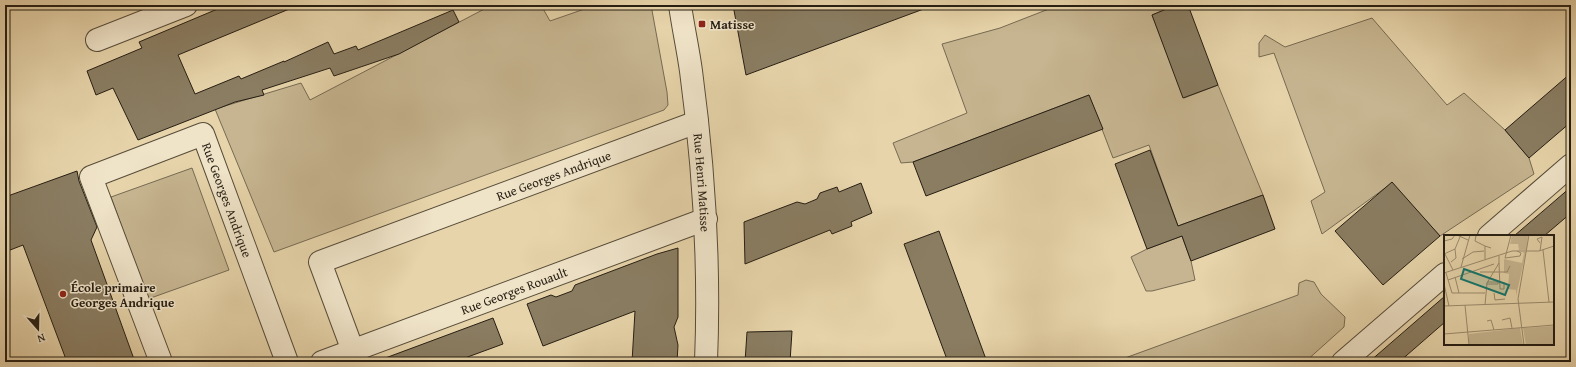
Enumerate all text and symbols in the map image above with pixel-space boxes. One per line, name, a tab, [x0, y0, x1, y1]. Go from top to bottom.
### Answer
place label: Matisse	[710, 15, 754, 34]
marker: Matisse	[697, 19, 707, 29]
street label: Rue Henri Matisse	[688, 132, 715, 232]
street label: Rue Georges Andrique	[197, 140, 257, 260]
street label: Rue Georges Andrique	[494, 146, 614, 206]
inset map	[1444, 235, 1554, 345]
street label: Rue Georges Rouault	[458, 262, 571, 319]
place label: École primaire Georges Andrique	[71, 278, 174, 312]
marker: École primaire Georges Andrique	[58, 289, 68, 299]
north arrow	[18, 309, 58, 349]
text: N	[35, 330, 48, 347]

